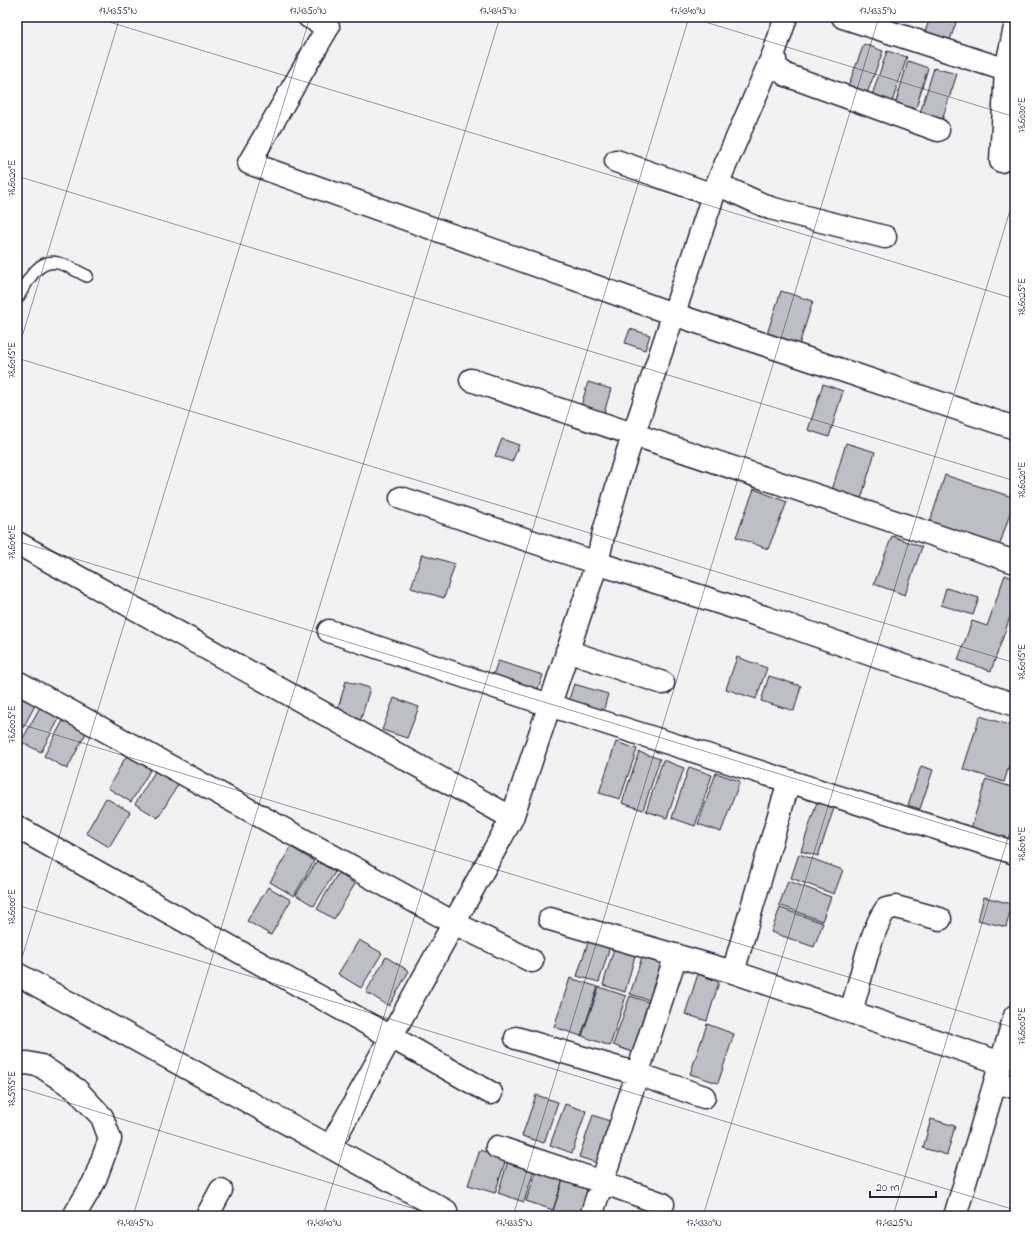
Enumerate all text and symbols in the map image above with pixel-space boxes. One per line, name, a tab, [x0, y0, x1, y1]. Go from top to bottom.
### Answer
text: 17.4355°N	[99, 4, 137, 19]
text: 17.4350°N	[289, 4, 327, 19]
text: 17.4345°N	[480, 4, 517, 19]
text: 17.4340°N	[670, 4, 706, 19]
text: 17.4335°N	[860, 4, 897, 19]
text: 78.6030°E	[1015, 97, 1030, 133]
text: 78.6020°E	[5, 160, 20, 196]
text: 78.6025°E	[1015, 278, 1030, 316]
text: 78.6015°E	[5, 342, 20, 378]
text: 78.6020°E	[1015, 462, 1030, 498]
text: 78.6010°E	[5, 525, 20, 559]
text: 78.6015°E	[1015, 644, 1030, 680]
text: 78.6005°E	[5, 705, 20, 743]
text: 78.6010°E	[1015, 827, 1030, 861]
text: 78.6000°E	[5, 889, 20, 925]
text: 78.6005°E	[1015, 1007, 1030, 1045]
text: 78.5995°E	[5, 1071, 20, 1107]
scale bar	[870, 1173, 936, 1199]
text: 20 m	[876, 1179, 899, 1197]
text: 17.4345°N	[117, 1216, 154, 1231]
text: 17.4340°N	[306, 1216, 342, 1231]
text: 17.4335°N	[496, 1216, 533, 1231]
text: 17.4330°N	[686, 1216, 722, 1231]
text: 17.4325°N	[875, 1216, 913, 1231]

